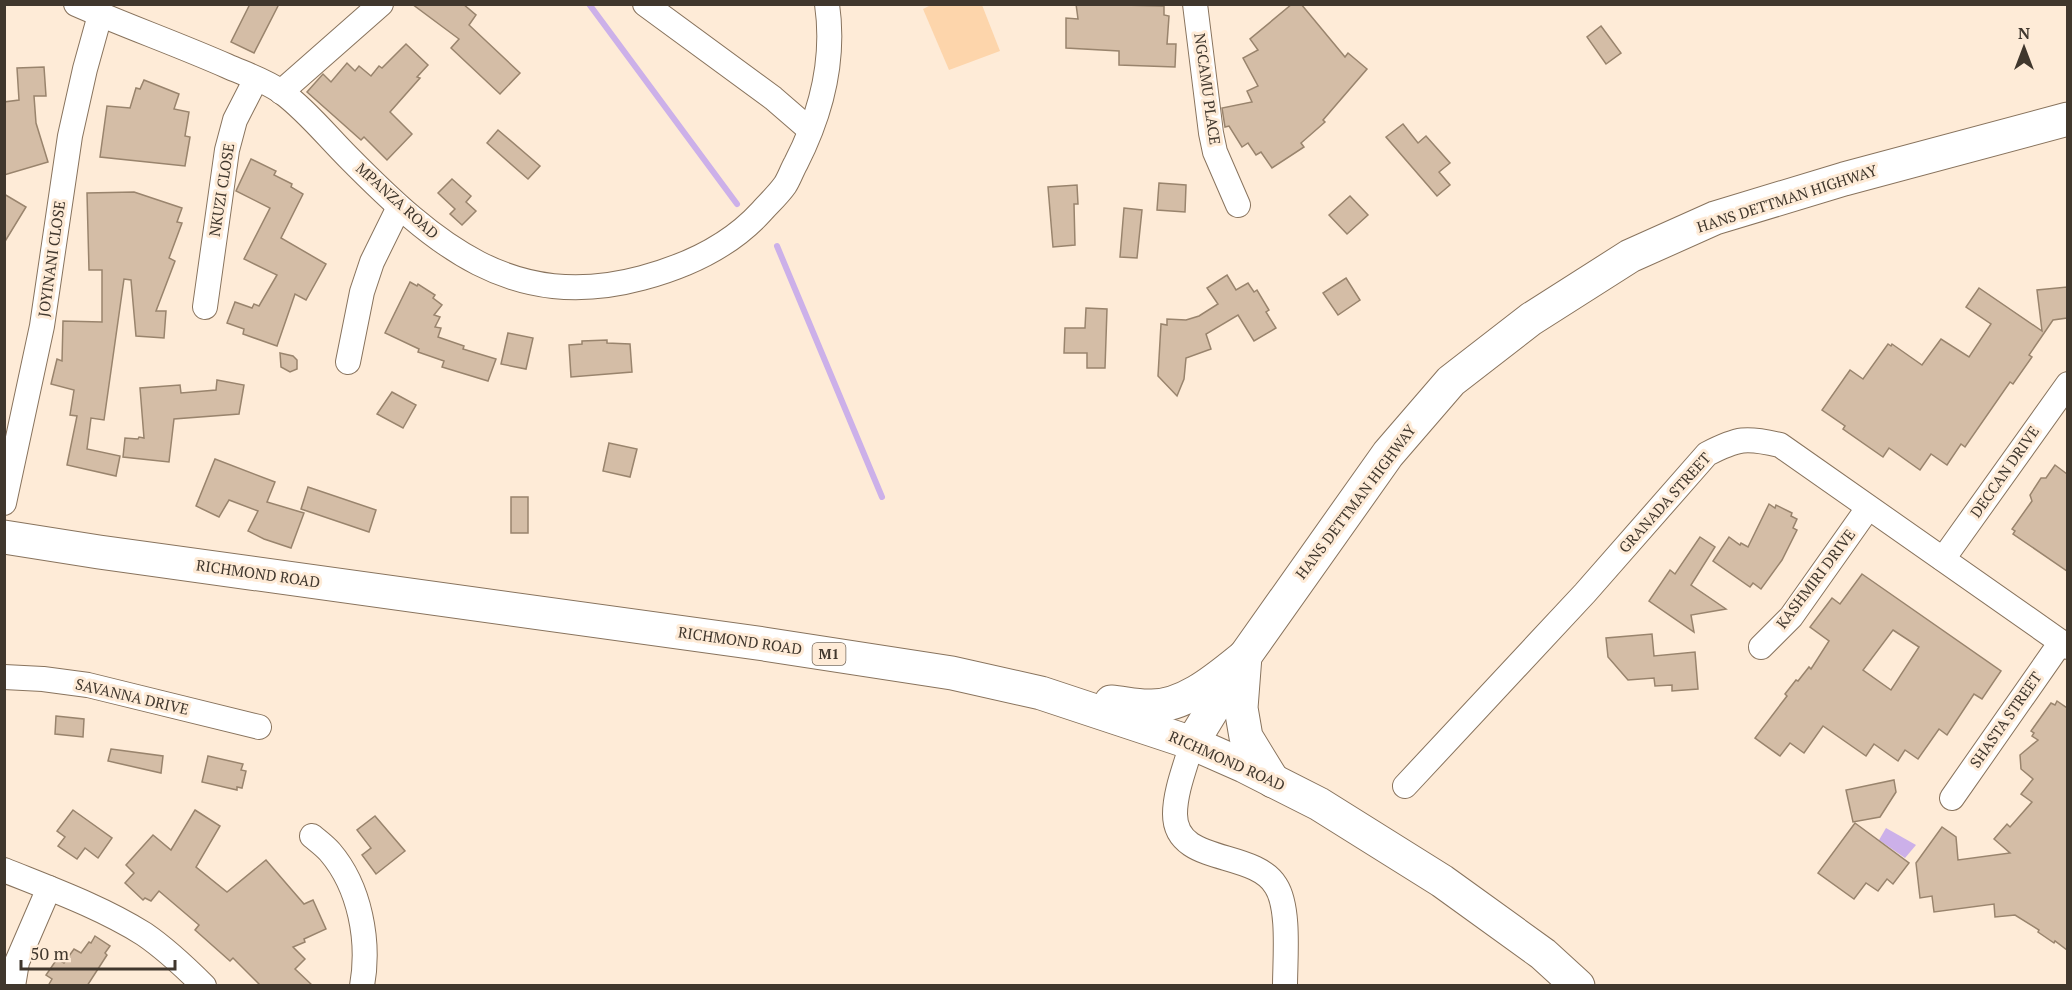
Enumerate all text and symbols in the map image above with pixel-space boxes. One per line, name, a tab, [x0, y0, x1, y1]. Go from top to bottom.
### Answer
north arrow	[1994, 18, 2054, 78]
text: N	[2018, 22, 2030, 44]
street label: NGCAMU PLACE	[1190, 32, 1226, 146]
street label: NKUZI CLOSE	[204, 142, 238, 238]
street label: MPANZA ROAD	[352, 158, 443, 243]
street label: HANS DETTMAN HIGHWAY	[1694, 159, 1880, 237]
street label: JOYINANI CLOSE	[33, 199, 69, 318]
street label: HANS DETTMAN HIGHWAY	[1291, 420, 1420, 583]
street label: DECCAN DRIVE	[1965, 422, 2043, 521]
street label: GRANADA STREET	[1614, 448, 1715, 557]
street label: KASHMIRI DRIVE	[1771, 525, 1859, 632]
street label: RICHMOND ROAD	[195, 554, 321, 592]
street label: RICHMOND ROAD	[677, 621, 803, 659]
road number: M1	[812, 643, 846, 665]
street label: SHASTA STREET	[1965, 668, 2046, 771]
street label: SAVANNA DRIVE	[74, 673, 191, 719]
street label: RICHMOND ROAD	[1166, 726, 1289, 795]
scale bar	[21, 933, 176, 971]
text: 50 m	[30, 941, 70, 965]

